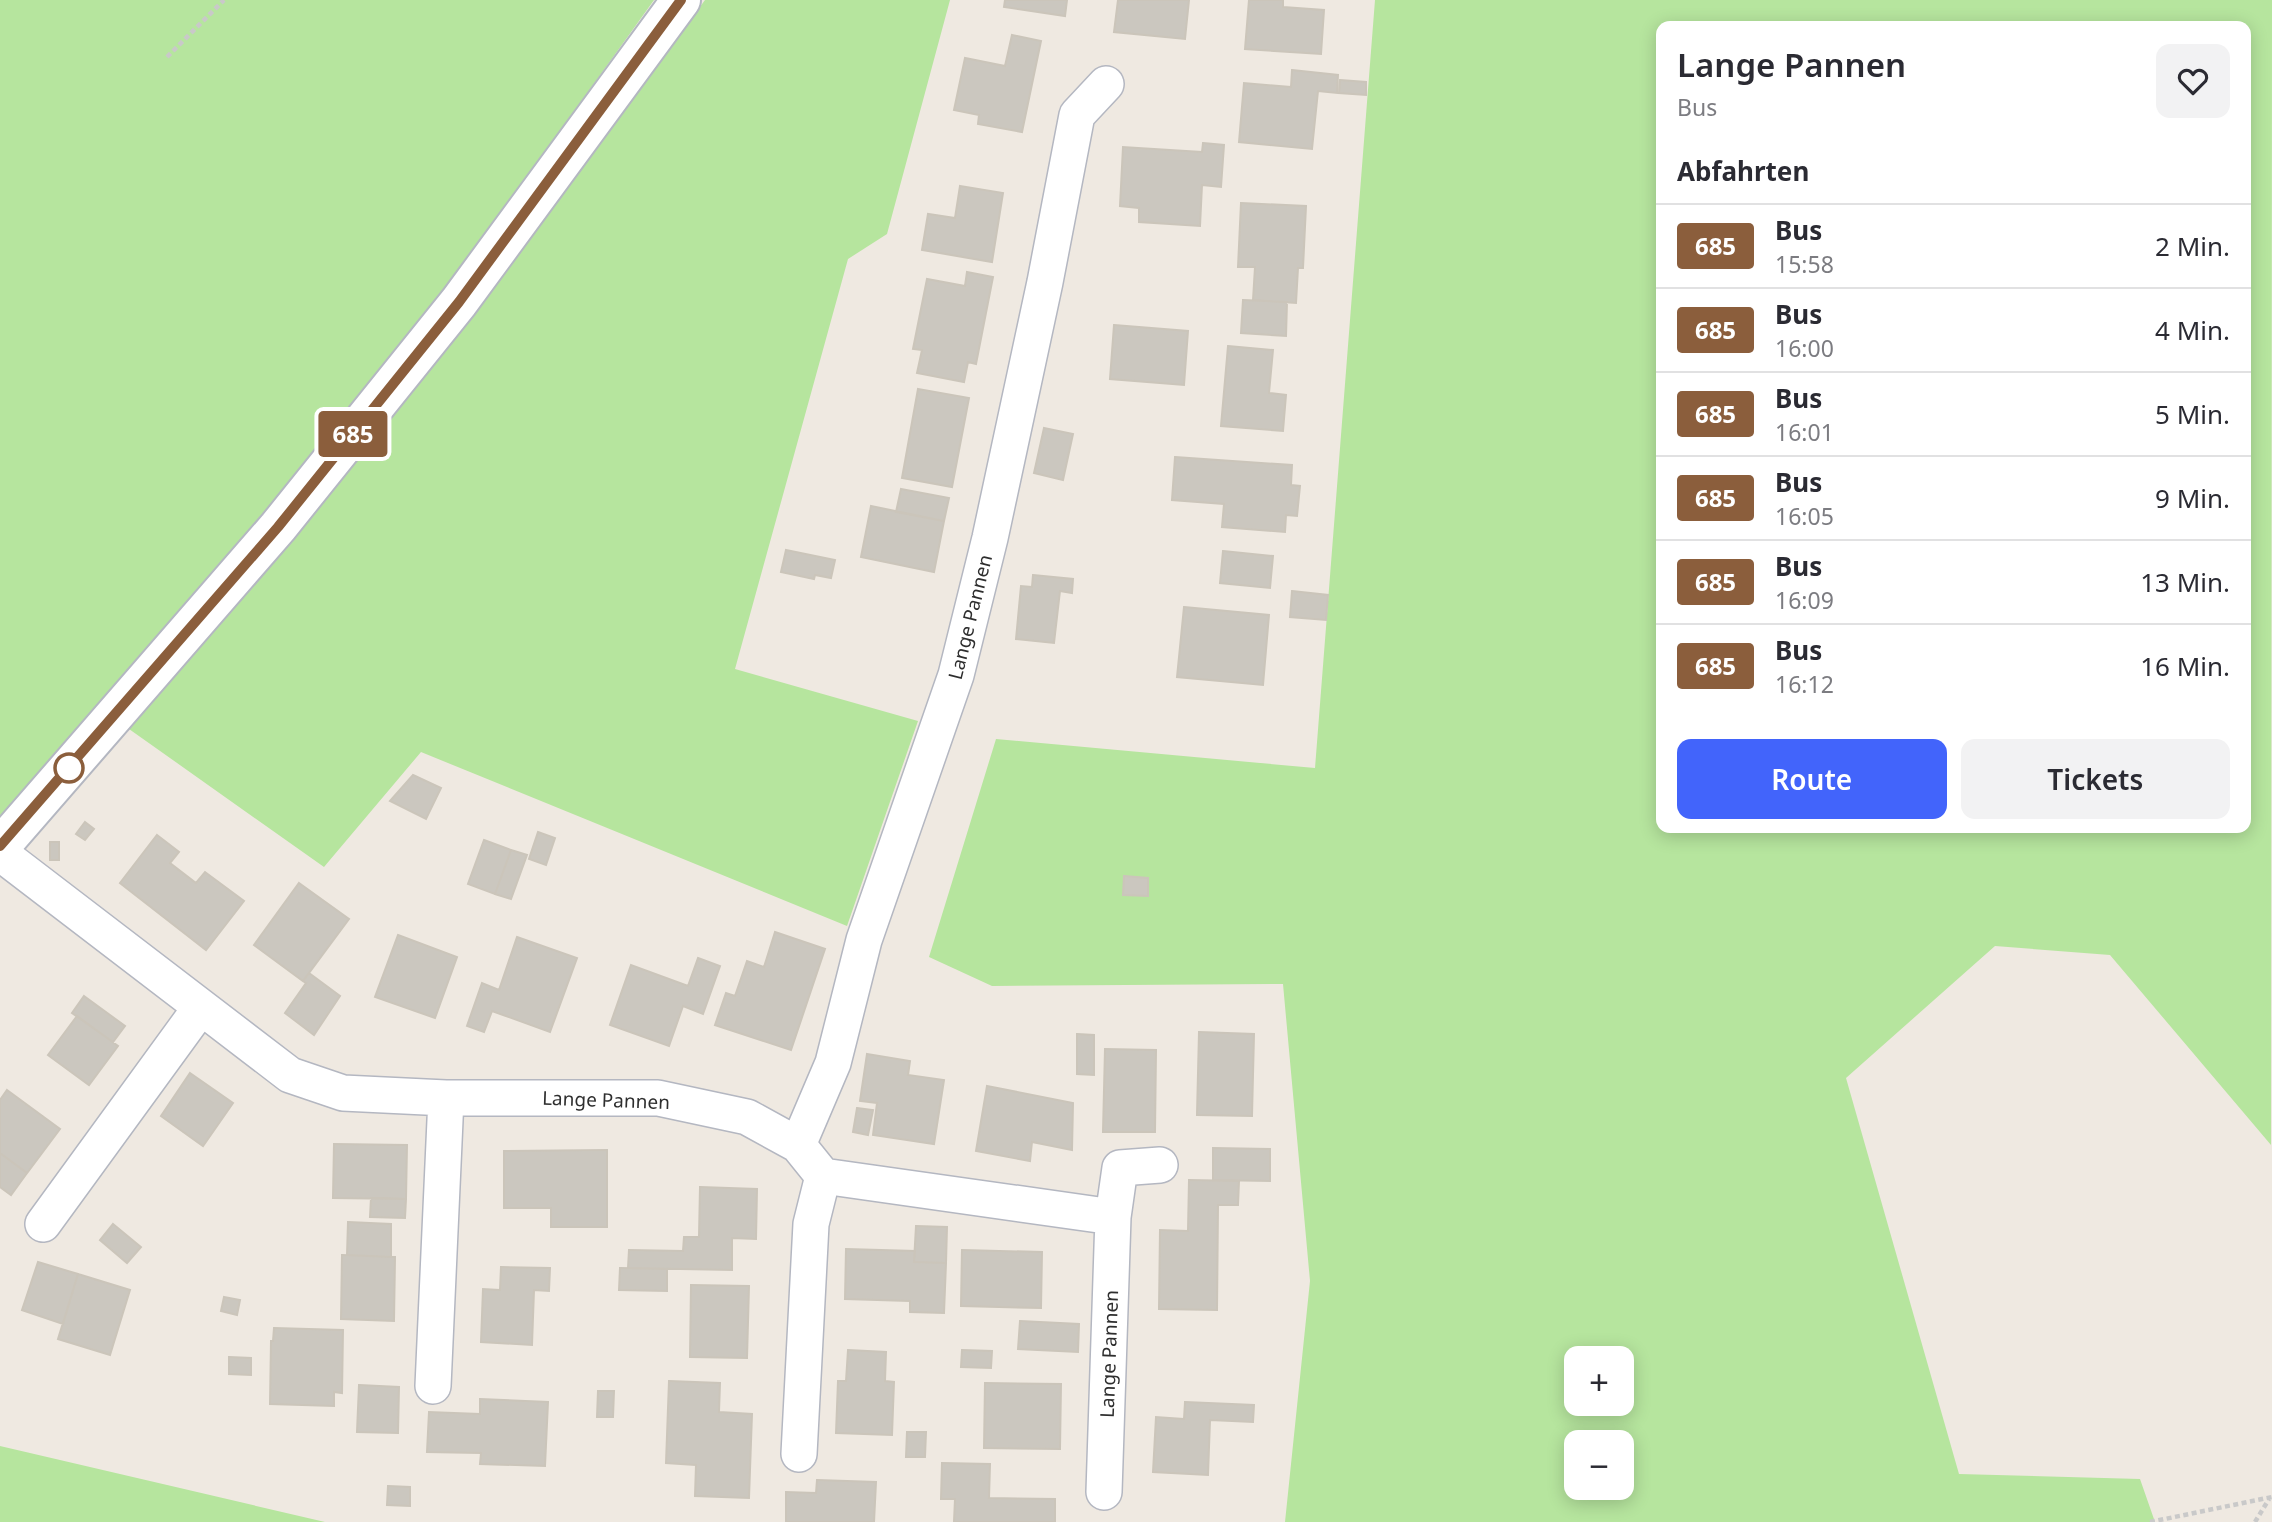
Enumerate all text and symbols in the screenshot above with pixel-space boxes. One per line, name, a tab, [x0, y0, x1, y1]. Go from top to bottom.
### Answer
text: Lange Pannen	[1677, 42, 1906, 87]
button: heart	[2156, 44, 2230, 118]
text: Bus	[1677, 91, 1717, 123]
text: Abfahrten	[1677, 153, 1809, 189]
text: Bus	[1775, 212, 1822, 248]
text: 2 Min.	[2155, 228, 2230, 264]
text: 685	[1695, 229, 1736, 262]
text: 15:58	[1775, 248, 1834, 280]
text: Bus	[1775, 296, 1822, 332]
text: 4 Min.	[2155, 312, 2230, 348]
text: 685	[1695, 313, 1736, 346]
text: 16:00	[1775, 332, 1834, 364]
text: Bus	[1775, 380, 1822, 416]
text: 5 Min.	[2155, 396, 2230, 432]
text: 685	[1695, 397, 1736, 430]
line badge: 685	[313, 411, 393, 457]
text: 16:01	[1775, 416, 1834, 448]
text: 685	[332, 417, 374, 450]
text: Bus	[1775, 464, 1822, 500]
text: 9 Min.	[2155, 480, 2230, 516]
text: 685	[1695, 481, 1736, 514]
text: 16:05	[1775, 500, 1834, 532]
text: Bus	[1775, 548, 1822, 584]
street label: Lange Pannen	[942, 552, 998, 682]
text: 13 Min.	[2140, 564, 2230, 600]
text: 685	[1695, 565, 1736, 598]
text: 16:09	[1775, 584, 1834, 616]
text: Bus	[1775, 632, 1822, 668]
text: 16 Min.	[2140, 648, 2230, 684]
text: 685	[1695, 649, 1736, 682]
text: 16:12	[1775, 668, 1834, 700]
button: Route	[1677, 739, 1947, 819]
button: Tickets	[1961, 739, 2230, 819]
unlabelled marker	[54, 753, 84, 783]
street label: Lange Pannen	[542, 1085, 670, 1115]
street label: Lange Pannen	[1094, 1290, 1124, 1418]
map controls	[1564, 1346, 1634, 1500]
button: +	[1564, 1346, 1634, 1416]
button: −	[1564, 1430, 1634, 1500]

